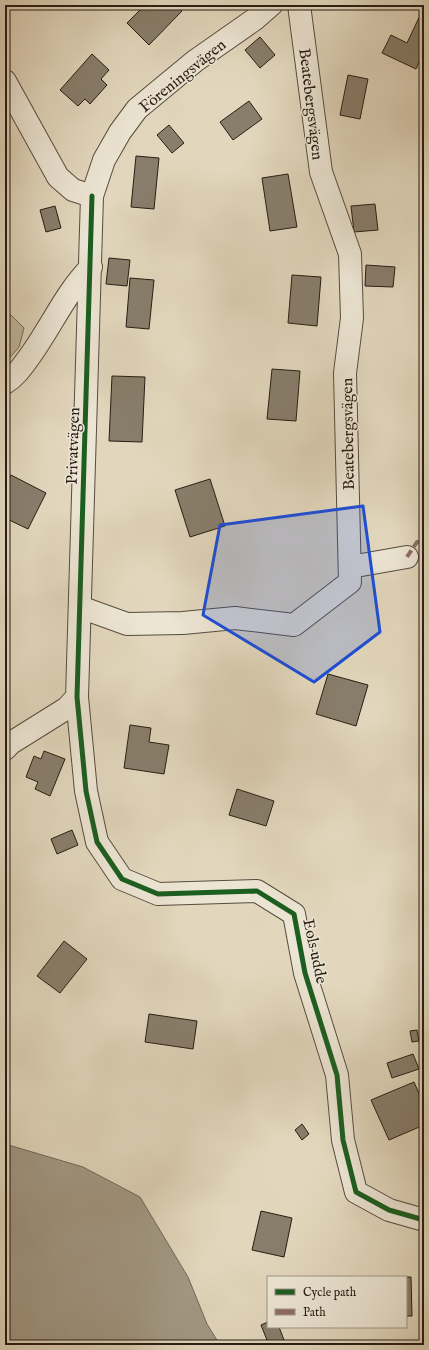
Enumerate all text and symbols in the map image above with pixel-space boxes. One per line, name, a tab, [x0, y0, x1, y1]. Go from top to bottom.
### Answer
street label: Föreningsvägen	[136, 35, 231, 118]
street label: Beatebergsvägen	[293, 47, 327, 162]
street label: Beatebergsvägen	[338, 377, 360, 490]
street label: Privatvägen	[63, 407, 85, 485]
street label: Eols udde	[297, 917, 331, 986]
legend	[267, 1276, 407, 1328]
text: Cycle path	[303, 1285, 357, 1301]
text: Path	[303, 1305, 326, 1320]

